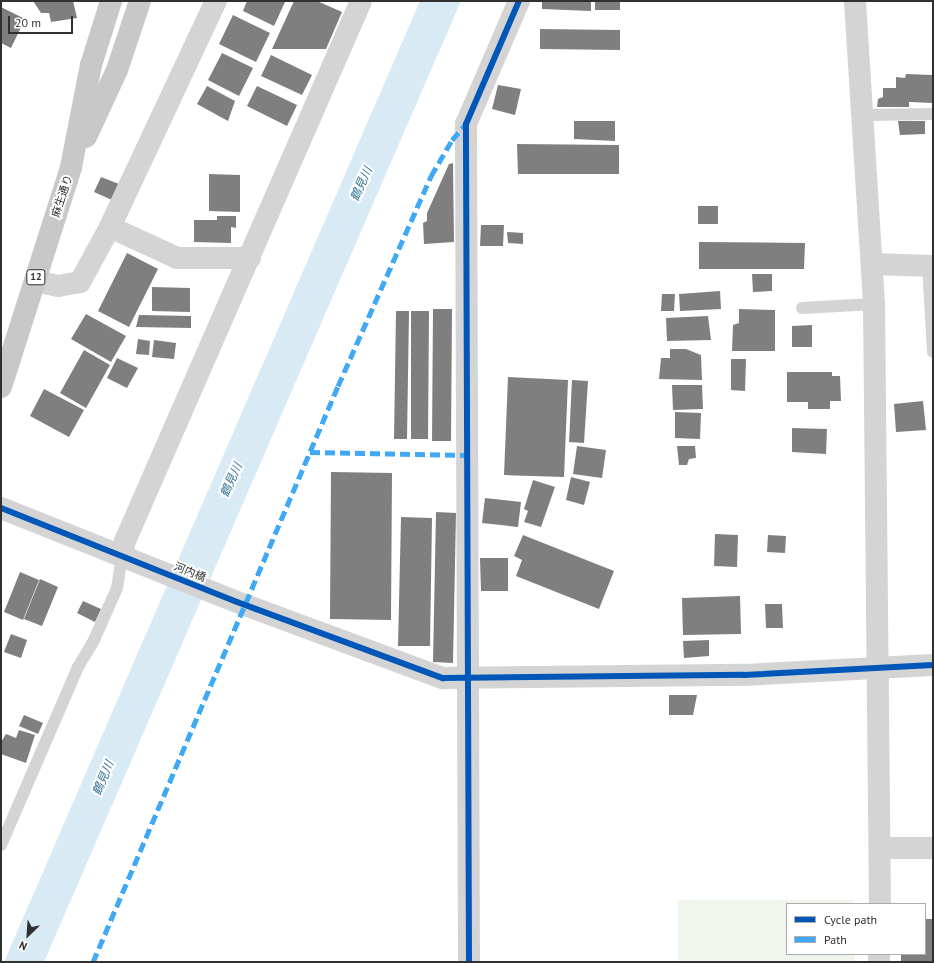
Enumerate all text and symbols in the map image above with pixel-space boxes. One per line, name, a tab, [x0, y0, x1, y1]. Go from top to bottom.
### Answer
scale bar	[10, 8, 75, 34]
text: 20 m	[15, 15, 41, 30]
water label: 鶴見川	[347, 165, 375, 203]
street label: 麻生通り	[49, 173, 75, 219]
road number: 12	[26, 269, 46, 285]
water label: 鶴見川	[217, 461, 245, 499]
street label: 河内橋	[172, 560, 208, 584]
water label: 鶴見川	[89, 759, 117, 797]
legend	[786, 903, 926, 955]
text: Cycle path	[824, 912, 877, 927]
north arrow	[8, 915, 48, 955]
text: Path	[824, 932, 847, 947]
text: N	[17, 938, 29, 954]

